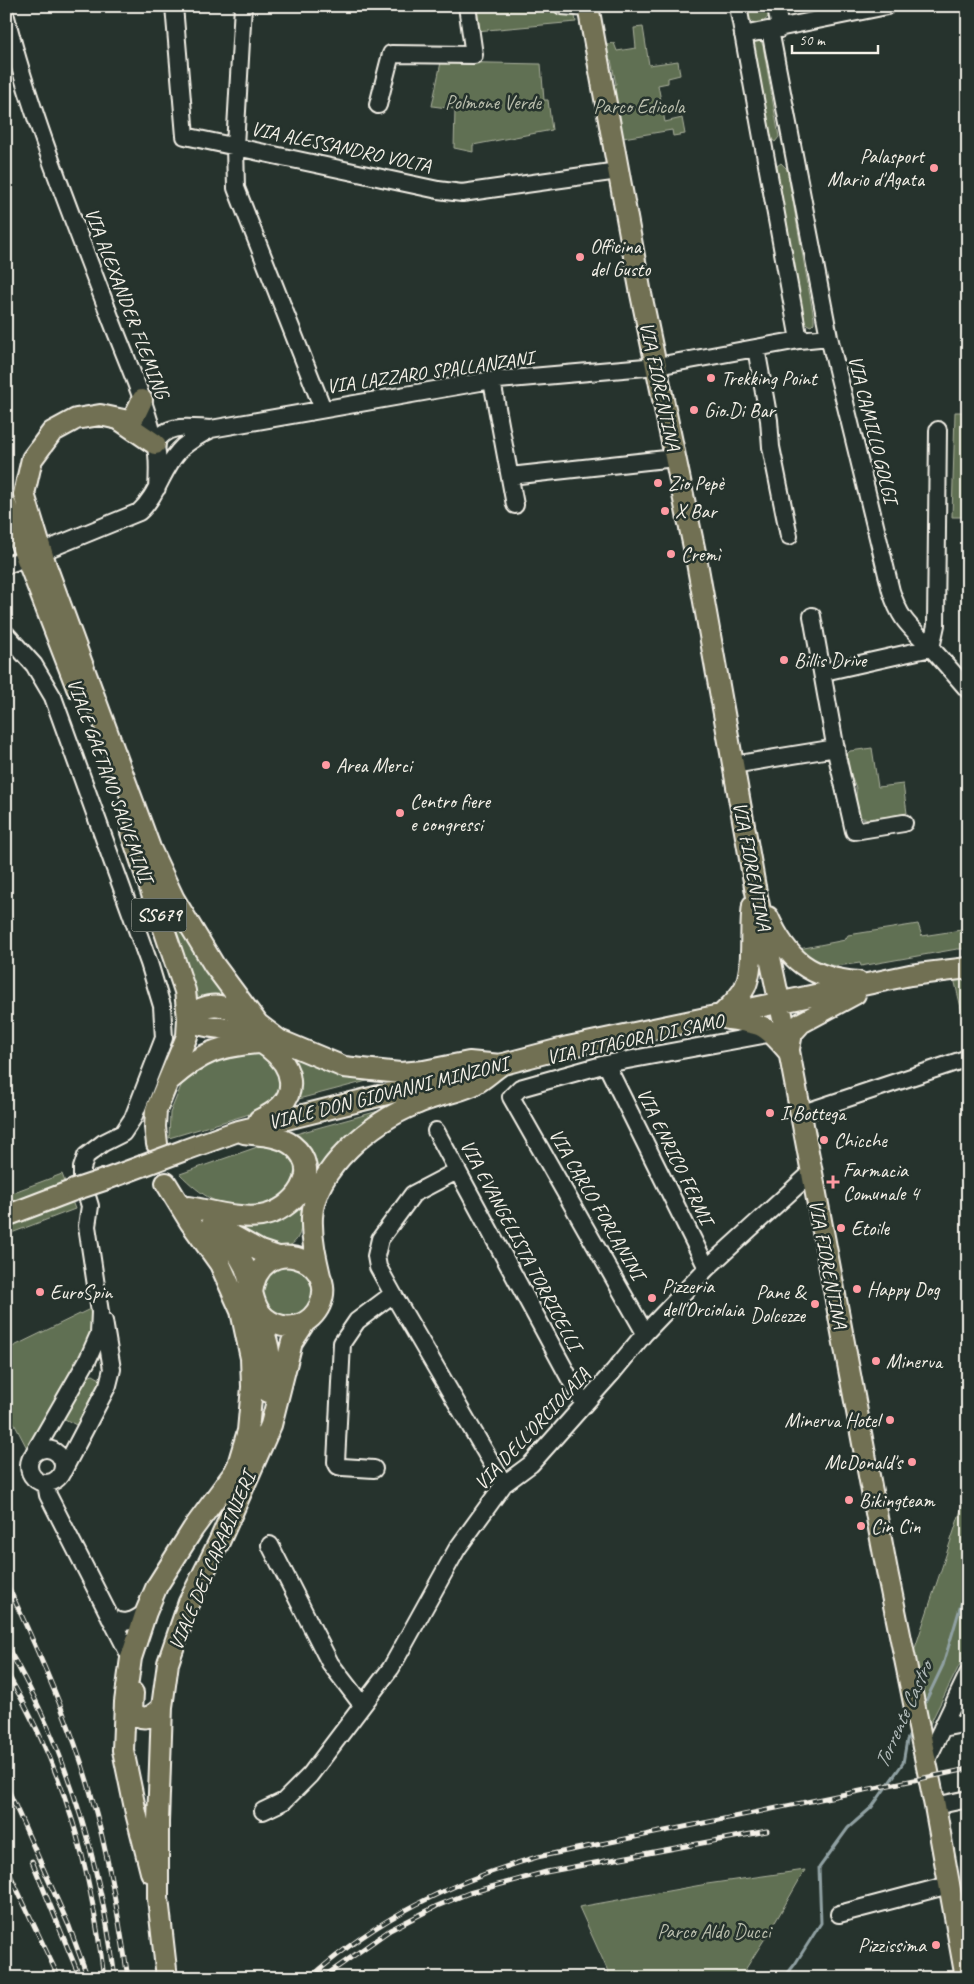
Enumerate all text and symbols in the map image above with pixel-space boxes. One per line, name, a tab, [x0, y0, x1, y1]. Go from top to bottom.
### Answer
scale bar	[792, 22, 878, 54]
text: 50 m	[799, 31, 826, 50]
park label: Polmone Verde	[445, 90, 543, 115]
park label: Parco Edicola	[593, 94, 687, 119]
street label: VIA ALESSANDRO VOLTA	[249, 116, 434, 178]
place label: Palasport Mario d'Agata	[827, 144, 926, 192]
marker: Palasport Mario d'Agata	[928, 162, 940, 174]
street label: VIA ALEXANDER FLEMING	[79, 204, 176, 404]
place label: Officina del Gusto	[590, 234, 651, 282]
marker: Officina del Gusto	[574, 251, 586, 263]
street label: VIA FIORENTINA	[634, 320, 686, 453]
street label: VIA LAZZARO SPALLANZANI	[325, 345, 539, 399]
street label: VIA CAMILLO GOLGI	[843, 353, 905, 510]
place label: Trekking Point	[721, 366, 819, 391]
marker: Trekking Point	[705, 372, 717, 384]
place label: Gio.Di Bar	[704, 398, 776, 423]
marker: Gio.Di Bar	[688, 404, 700, 416]
place label: Zio Pepè	[668, 471, 725, 496]
marker: Zio Pepè	[652, 477, 664, 489]
place label: X Bar	[675, 499, 718, 524]
marker: X Bar	[659, 505, 671, 517]
place label: Cremì	[681, 542, 722, 567]
marker: Cremì	[665, 548, 677, 560]
place label: Billis Drive	[794, 648, 868, 673]
marker: Billis Drive	[778, 654, 790, 666]
street label: VIALE GAETANO SALVEMINI	[62, 675, 160, 889]
place label: Area Merci	[336, 753, 414, 778]
marker: Area Merci	[320, 759, 332, 771]
place label: Centro fiere e congressi	[410, 789, 492, 837]
street label: VIA FIORENTINA	[727, 800, 777, 933]
marker: Centro fiere e congressi	[394, 807, 406, 819]
road number: SS679	[132, 898, 186, 932]
street label: VIA PITAGORA DI SAMO	[544, 1008, 728, 1070]
street label: VIALE DON GIOVANNI MINZONI	[266, 1050, 514, 1135]
street label: VIA ENRICO FERMI	[631, 1084, 721, 1233]
place label: I Bottega	[780, 1101, 847, 1126]
marker: I Bottega	[764, 1107, 776, 1119]
street label: VIA CARLO FORLANINI	[544, 1124, 652, 1287]
place label: Chicche	[834, 1128, 888, 1153]
marker: Chicche	[818, 1134, 830, 1146]
street label: VIA EVANGELISTA TORRICELLI	[455, 1135, 589, 1358]
place label: Farmacia Comunale 4	[843, 1158, 921, 1206]
marker: Farmacia Comunale 4	[827, 1176, 839, 1188]
street label: VIA FIORENTINA	[803, 1198, 853, 1331]
place label: Etoile	[851, 1216, 890, 1241]
marker: Etoile	[835, 1222, 847, 1234]
place label: Pizzeria dell'Orciolaia	[662, 1274, 746, 1322]
place label: Happy Dog	[867, 1277, 940, 1302]
place label: EuroSpin	[50, 1280, 113, 1305]
place label: Pane & Dolcezze	[750, 1280, 808, 1328]
marker: Happy Dog	[851, 1283, 863, 1295]
marker: EuroSpin	[34, 1286, 46, 1298]
marker: Pizzeria dell'Orciolaia	[646, 1292, 658, 1304]
marker: Pane & Dolcezze	[809, 1298, 821, 1310]
place label: Minerva	[886, 1349, 944, 1374]
marker: Minerva	[870, 1355, 882, 1367]
street label: VIA DELL'ORCIOLAIA	[469, 1362, 596, 1495]
place label: Minerva Hotel	[784, 1408, 884, 1433]
marker: Minerva Hotel	[884, 1414, 896, 1426]
place label: McDonald's	[824, 1450, 904, 1475]
marker: McDonald's	[906, 1456, 918, 1468]
street label: VIALE DEI CARABINIERI	[163, 1464, 262, 1654]
place label: Bikingteam	[859, 1488, 936, 1513]
marker: Bikingteam	[843, 1494, 855, 1506]
place label: Cin Cin	[871, 1514, 921, 1539]
marker: Cin Cin	[855, 1520, 867, 1532]
water label: Torrente Castro	[868, 1655, 939, 1772]
park label: Parco Aldo Ducci	[657, 1919, 773, 1944]
place label: Pizzissima	[858, 1933, 927, 1958]
marker: Pizzissima	[930, 1939, 942, 1951]

